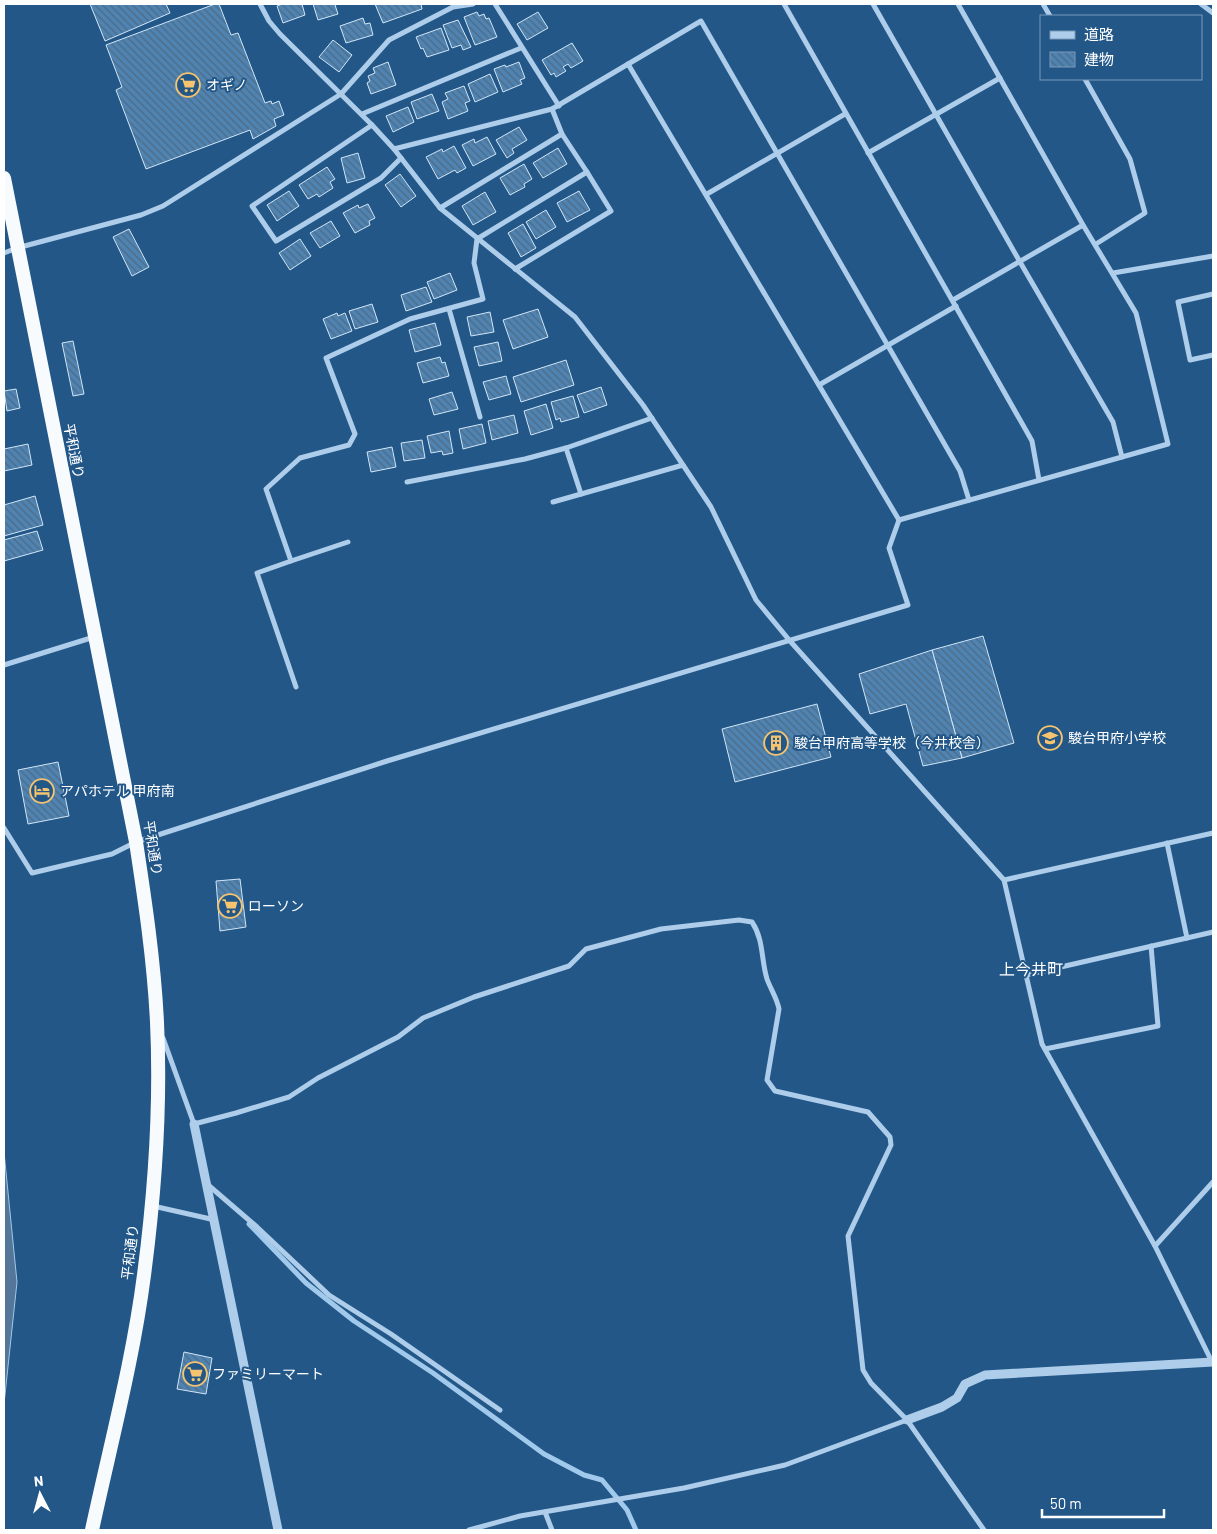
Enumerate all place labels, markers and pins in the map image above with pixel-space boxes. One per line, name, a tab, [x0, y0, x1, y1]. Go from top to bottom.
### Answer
supermarket icon: オギノ	[175, 72, 201, 98]
place label: オギノ	[206, 76, 247, 93]
school or university icon: 駿台甲府小学校	[1037, 725, 1063, 751]
place label: 駿台甲府小学校	[1068, 729, 1166, 746]
building icon: 駿台甲府高等学校（今井校舎）	[763, 730, 789, 756]
place label: 駿台甲府高等学校（今井校舎）	[794, 734, 990, 751]
hotel icon: アパホテル 甲府南	[29, 778, 55, 804]
place label: アパホテル 甲府南	[60, 782, 175, 799]
supermarket icon: ローソン	[217, 893, 243, 919]
place label: ローソン	[248, 897, 304, 914]
supermarket icon: ファミリーマート	[182, 1361, 208, 1387]
place label: ファミリーマート	[212, 1365, 324, 1382]

